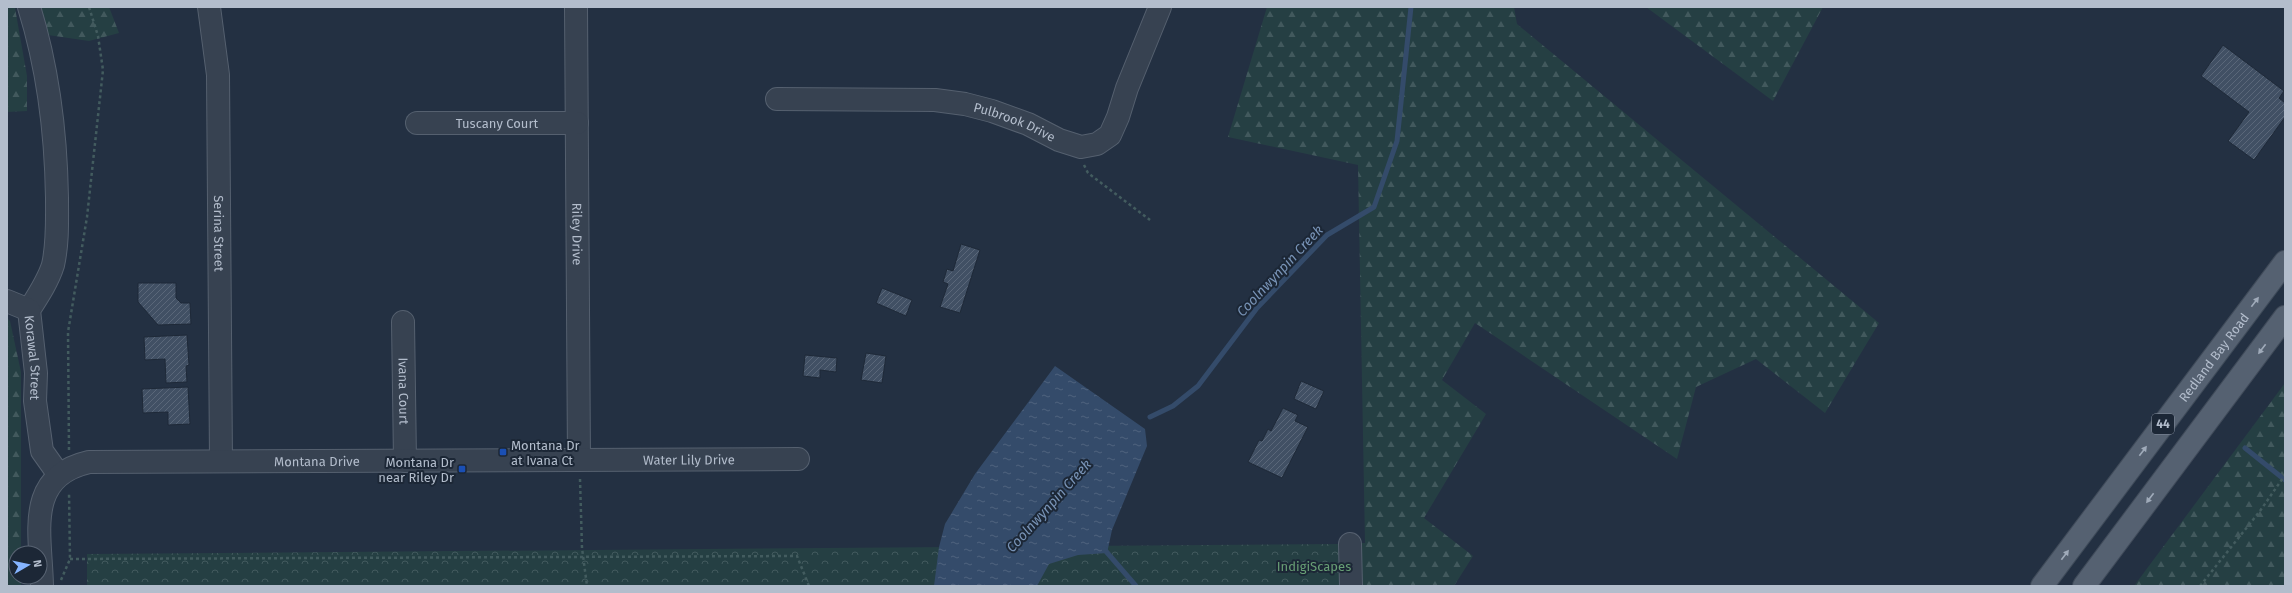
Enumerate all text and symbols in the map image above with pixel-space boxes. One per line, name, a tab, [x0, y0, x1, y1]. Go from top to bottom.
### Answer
street label: Pulbrook Drive	[972, 99, 1058, 144]
street label: Tuscany Court	[456, 116, 538, 131]
street label: Serina Street	[211, 195, 227, 272]
street label: Riley Drive	[570, 203, 585, 265]
water label: Coolnwynpin Creek	[1233, 221, 1327, 320]
one-way arrow	[2251, 297, 2259, 307]
street label: Redland Bay Road	[2176, 310, 2252, 404]
street label: Korawal Street	[22, 314, 44, 401]
one-way arrow	[2257, 343, 2266, 354]
street label: Ivana Court	[396, 357, 412, 425]
road number: 44	[2152, 414, 2174, 434]
place label: Montana Dr at Ivana Ct	[511, 438, 580, 468]
one-way arrow	[2139, 445, 2148, 456]
marker: Montana Dr at Ivana Ct	[498, 447, 508, 457]
street label: Water Lily Drive	[643, 452, 735, 467]
street label: Montana Drive	[274, 453, 360, 469]
place label: Montana Dr near Riley Dr	[378, 455, 454, 485]
water label: Coolnwynpin Creek	[1003, 456, 1095, 556]
marker: Montana Dr near Riley Dr	[457, 464, 467, 474]
one-way arrow	[2146, 492, 2155, 503]
north arrow	[8, 545, 48, 585]
one-way arrow	[2061, 549, 2070, 560]
text: N	[30, 559, 44, 568]
park label: IndigiScapes	[1277, 559, 1351, 574]

